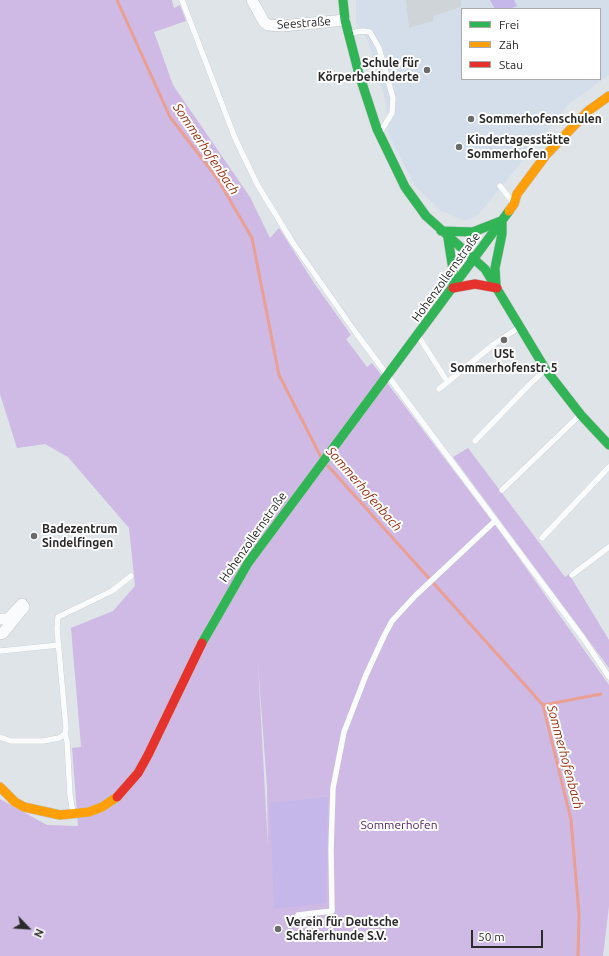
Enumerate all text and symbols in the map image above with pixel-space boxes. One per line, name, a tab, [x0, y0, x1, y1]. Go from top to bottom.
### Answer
legend	[461, 8, 601, 80]
street label: Seestraße	[277, 14, 331, 32]
text: Frei	[499, 18, 519, 31]
text: Zäh	[499, 38, 519, 51]
place label: Schule für Körperbehinderte	[318, 56, 419, 84]
text: Stau	[499, 58, 523, 71]
marker: Schule für Körperbehinderte	[422, 65, 432, 75]
water label: Sommerhofenbach	[170, 100, 242, 198]
place label: Sommerhofenschulen	[479, 112, 602, 126]
marker: Sommerhofenschulen	[466, 114, 476, 124]
place label: Kindertagesstätte Sommerhofen	[467, 133, 570, 161]
marker: Kindertagesstätte Sommerhofen	[454, 142, 464, 152]
street label: Hohenzollernstraße	[409, 230, 483, 324]
marker: USt Sommerhofenstr. 5	[499, 335, 509, 345]
place label: USt Sommerhofenstr. 5	[450, 347, 558, 375]
water label: Sommerhofenbach	[323, 443, 405, 535]
street label: Hohenzollernstraße	[216, 489, 290, 585]
place label: Badezentrum Sindelfingen	[42, 522, 118, 550]
marker: Badezentrum Sindelfingen	[29, 531, 39, 541]
water label: Sommerhofenbach	[544, 703, 586, 811]
park label: Sommerhofen	[360, 818, 438, 832]
north arrow	[8, 908, 48, 948]
place label: Verein für Deutsche Schäferhunde S.V.	[286, 915, 399, 943]
scale bar	[473, 922, 545, 948]
marker: Verein für Deutsche Schäferhunde S.V.	[273, 924, 283, 934]
text: N	[32, 927, 46, 939]
text: 50 m	[478, 930, 505, 943]

